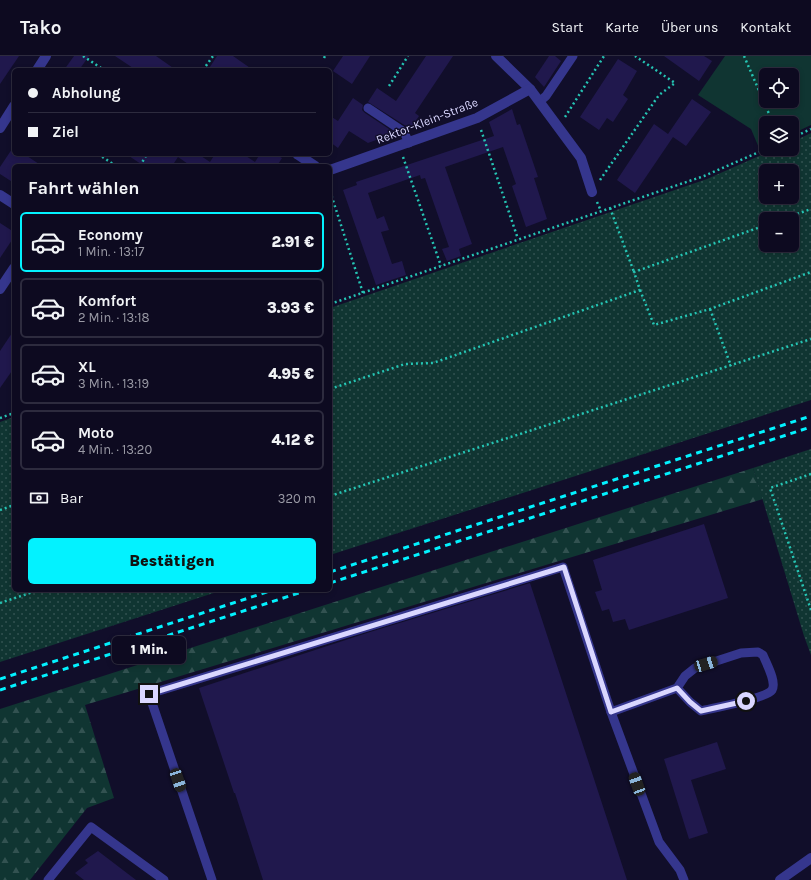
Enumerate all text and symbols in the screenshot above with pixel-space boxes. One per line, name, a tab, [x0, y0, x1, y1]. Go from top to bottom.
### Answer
text: Tako	[20, 17, 61, 39]
text: Start	[551, 19, 583, 36]
text: Karte	[605, 19, 639, 36]
text: Über uns	[661, 19, 718, 36]
text: Kontakt	[740, 19, 791, 36]
map controls	[759, 68, 799, 252]
button: locate	[759, 68, 799, 108]
text: Abholung	[52, 84, 120, 102]
street label: Rektor-Klein-Straße	[374, 95, 480, 147]
button: layers	[759, 116, 799, 156]
text: Ziel	[52, 123, 79, 141]
button: +	[759, 164, 799, 204]
text: Fahrt wählen	[28, 177, 140, 199]
button: −	[759, 212, 799, 252]
icon: car	[30, 224, 66, 260]
text: Economy	[78, 226, 143, 244]
text: 2.91 €	[271, 233, 314, 251]
text: 1 Min. · 13:17	[78, 244, 144, 259]
icon: car	[30, 290, 66, 326]
text: Komfort	[78, 292, 136, 310]
text: 3.93 €	[267, 299, 314, 317]
text: 2 Min. · 13:18	[78, 310, 149, 325]
icon: car	[30, 356, 66, 392]
text: XL	[78, 358, 96, 376]
text: 4.95 €	[268, 365, 314, 383]
text: 3 Min. · 13:19	[78, 376, 149, 391]
icon: car	[30, 422, 66, 458]
text: Moto	[78, 424, 114, 442]
text: 4.12 €	[272, 431, 314, 449]
text: 4 Min. · 13:20	[78, 442, 152, 457]
icon: cash	[28, 487, 50, 509]
text: Bar	[60, 489, 83, 507]
text: 320 m	[278, 491, 316, 506]
button: Bestätigen	[28, 538, 316, 584]
callout: 1 Min.	[112, 636, 186, 664]
text: 1 Min.	[131, 642, 167, 657]
car	[693, 655, 719, 673]
route end	[140, 685, 158, 703]
route start	[737, 692, 755, 710]
car	[168, 767, 188, 793]
car	[627, 771, 647, 797]

